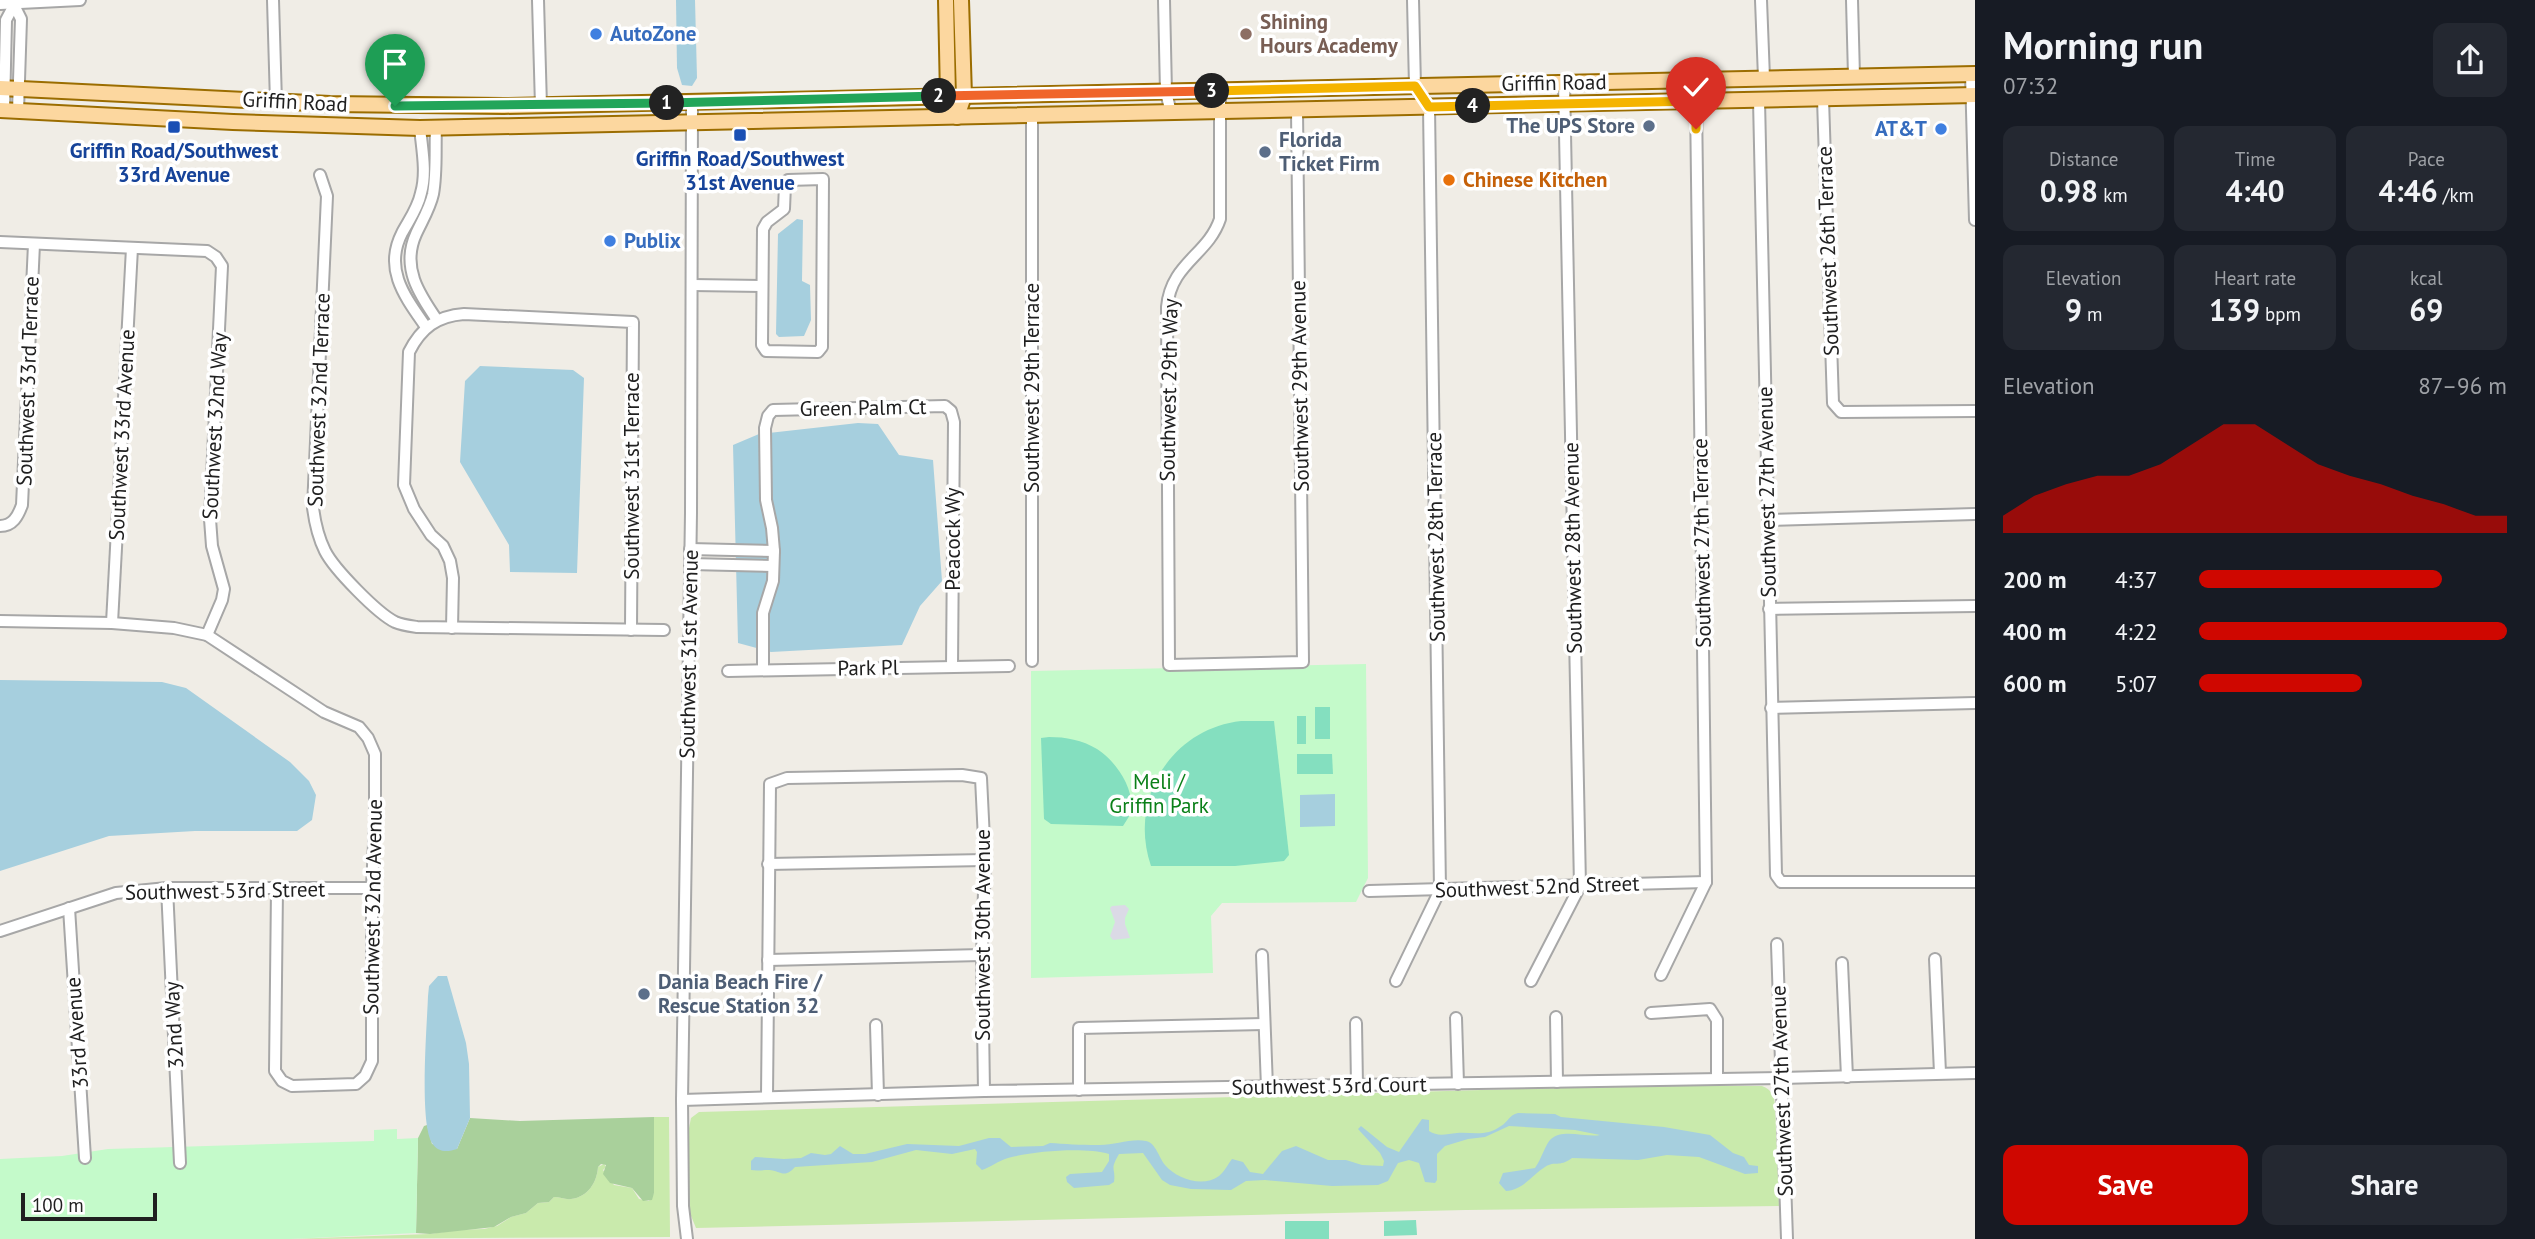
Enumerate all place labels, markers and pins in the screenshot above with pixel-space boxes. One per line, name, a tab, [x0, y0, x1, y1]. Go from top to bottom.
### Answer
place label: Shining Hours Academy	[1260, 8, 1399, 59]
place label: AutoZone	[610, 20, 696, 47]
marker: AutoZone	[588, 26, 604, 42]
marker: Shining Hours Academy	[1238, 26, 1254, 42]
pin	[365, 34, 425, 106]
pin	[1666, 57, 1726, 129]
pin: 3	[1194, 74, 1230, 108]
pin: 2	[922, 78, 956, 114]
pin: 1	[650, 86, 684, 120]
pin: 4	[1456, 88, 1490, 124]
place label: The UPS Store	[1506, 112, 1635, 139]
place label: AT&T	[1875, 115, 1927, 142]
marker: The UPS Store	[1641, 118, 1657, 134]
marker: Griffin Road/Southwest 33rd Avenue	[166, 119, 182, 135]
marker: AT&T	[1933, 121, 1949, 137]
place label: Florida Ticket Firm	[1279, 126, 1380, 177]
marker: Griffin Road/Southwest 31st Avenue	[732, 127, 748, 143]
place label: Griffin Road/Southwest 33rd Avenue	[70, 137, 279, 188]
marker: Florida Ticket Firm	[1257, 144, 1273, 160]
place label: Griffin Road/Southwest 31st Avenue	[636, 145, 845, 196]
place label: Chinese Kitchen	[1463, 166, 1607, 193]
marker: Chinese Kitchen	[1441, 172, 1457, 188]
place label: Publix	[624, 227, 681, 254]
marker: Publix	[602, 233, 618, 249]
place label: Dania Beach Fire / Rescue Station 32	[658, 968, 824, 1019]
marker: Dania Beach Fire / Rescue Station 32	[636, 986, 652, 1002]

